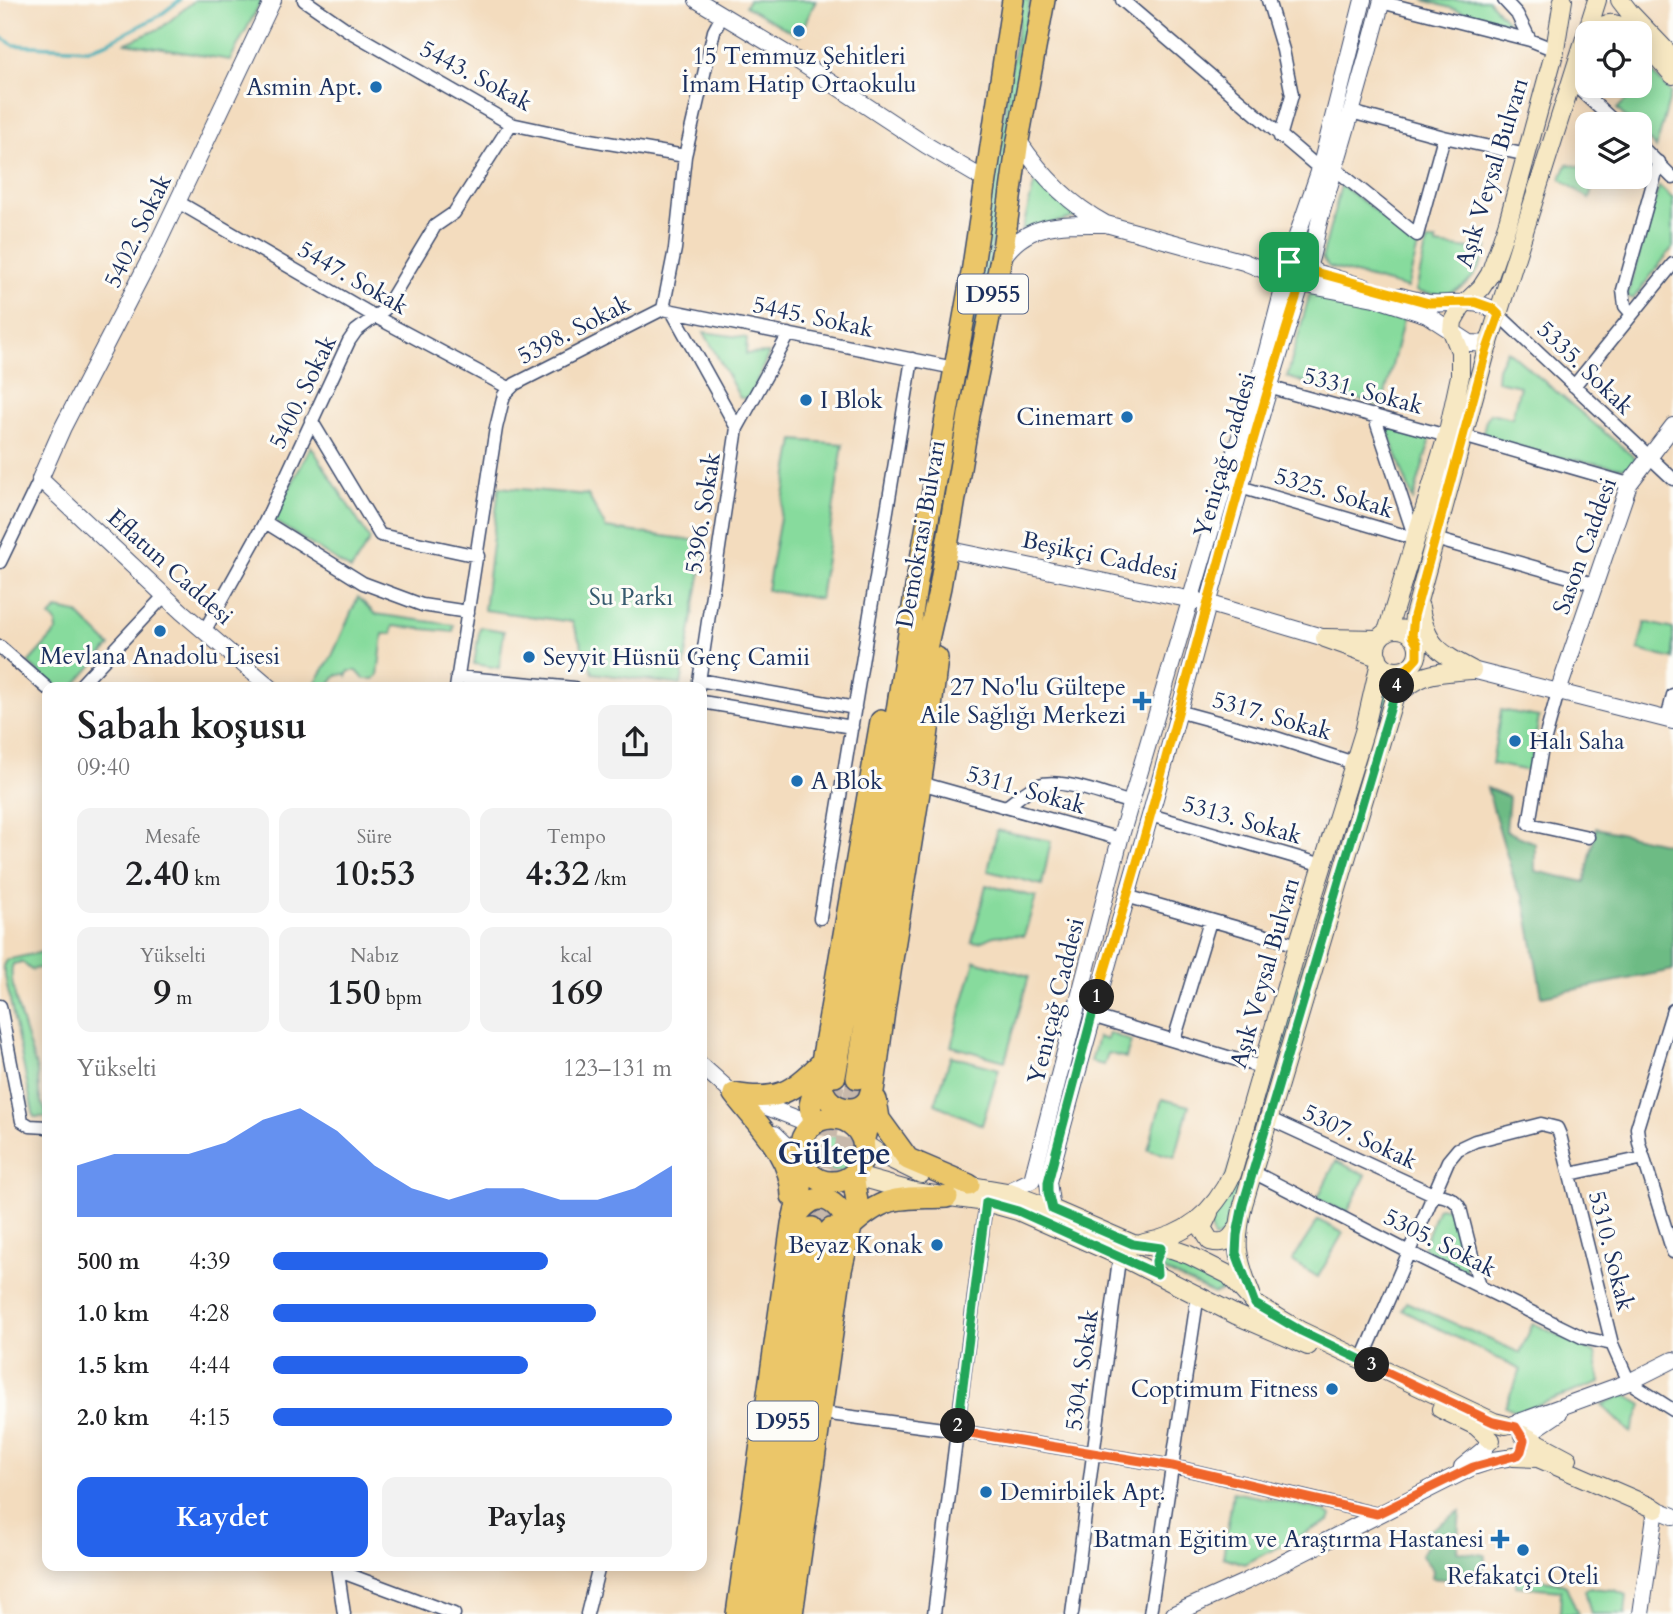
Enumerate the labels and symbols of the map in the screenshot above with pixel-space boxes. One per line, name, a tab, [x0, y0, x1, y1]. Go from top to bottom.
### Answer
marker: 15 Temmuz Şehitleri İmam Hatip Ortaokulu	[791, 23, 807, 39]
street label: 5443. Sokak	[414, 33, 538, 119]
place label: 15 Temmuz Şehitleri İmam Hatip Ortaokulu	[681, 40, 917, 101]
place label: Asmin Apt.	[246, 71, 362, 104]
street label: Aşık Veysal Bulvarı	[1447, 74, 1537, 272]
marker: Asmin Apt.	[368, 79, 384, 95]
street label: 5402. Sokak	[96, 168, 180, 293]
pin	[1259, 232, 1319, 292]
street label: 5447. Sokak	[292, 233, 415, 323]
road number: D955	[958, 274, 1028, 314]
street label: 5398. Sokak	[512, 287, 636, 373]
street label: 5445. Sokak	[750, 288, 877, 346]
street label: 5335. Sokak	[1529, 313, 1641, 423]
street label: 5400. Sokak	[261, 329, 345, 454]
street label: 5331. Sokak	[1299, 359, 1427, 423]
street label: Yeniçağ Caddesi	[1186, 368, 1264, 541]
place label: I Blok	[820, 384, 883, 417]
marker: I Blok	[798, 392, 814, 408]
place label: Cinemart	[1016, 401, 1113, 434]
marker: Cinemart	[1119, 409, 1135, 425]
street label: Demokrasi Bulvarı	[888, 437, 954, 631]
street label: 5396. Sokak	[677, 450, 729, 576]
street label: 5325. Sokak	[1270, 459, 1398, 527]
street label: Sason Caddesi	[1545, 473, 1625, 619]
street label: Eflatun Caddesi	[100, 501, 241, 633]
street label: Beşikçi Caddesi	[1019, 523, 1181, 589]
park label: Su Parkı	[589, 581, 674, 614]
marker: Mevlana Anadolu Lisesi	[152, 623, 168, 639]
place label: Mevlana Anadolu Lisesi	[40, 640, 280, 673]
place label: Seyyit Hüsnü Genç Camii	[543, 641, 810, 674]
marker: Seyyit Hüsnü Genç Camii	[521, 649, 537, 665]
pin: 4	[1380, 668, 1414, 704]
place label: 27 No'lu Gültepe Aile Sağlığı Merkezi	[920, 671, 1126, 732]
street label: 5317. Sokak	[1208, 683, 1336, 749]
marker: 27 No'lu Gültepe Aile Sağlığı Merkezi	[1132, 691, 1152, 711]
place label: Halı Saha	[1529, 725, 1625, 758]
marker: Halı Saha	[1507, 733, 1523, 749]
street label: 5311. Sokak	[962, 757, 1090, 823]
place label: A Blok	[811, 765, 883, 798]
marker: A Blok	[789, 773, 805, 789]
street label: 5313. Sokak	[1178, 787, 1306, 853]
street label: Aşık Veysal Bulvarı	[1222, 874, 1308, 1072]
street label: Yeniçağ Caddesi	[1019, 914, 1093, 1088]
pin: 1	[1080, 979, 1114, 1014]
street label: 5307. Sokak	[1297, 1096, 1423, 1178]
district label: Gültepe	[777, 1132, 891, 1176]
street label: 5310. Sokak	[1580, 1187, 1642, 1315]
street label: 5305. Sokak	[1378, 1200, 1502, 1286]
place label: Beyaz Konak	[788, 1229, 923, 1262]
marker: Beyaz Konak	[929, 1237, 945, 1253]
street label: 5304. Sokak	[1057, 1307, 1107, 1433]
pin: 3	[1354, 1348, 1390, 1382]
place label: Coptimum Fitness	[1131, 1373, 1318, 1406]
marker: Coptimum Fitness	[1324, 1381, 1340, 1397]
road number: D955	[748, 1402, 818, 1440]
pin: 2	[940, 1408, 976, 1444]
place label: Demirbilek Apt.	[1000, 1476, 1166, 1509]
marker: Demirbilek Apt.	[978, 1484, 994, 1500]
place label: Batman Eğitim ve Araştırma Hastanesi	[1093, 1523, 1484, 1556]
marker: Batman Eğitim ve Araştırma Hastanesi	[1490, 1529, 1510, 1549]
marker: Refakatçi Oteli	[1515, 1542, 1531, 1558]
place label: Refakatçi Oteli	[1447, 1560, 1599, 1593]

